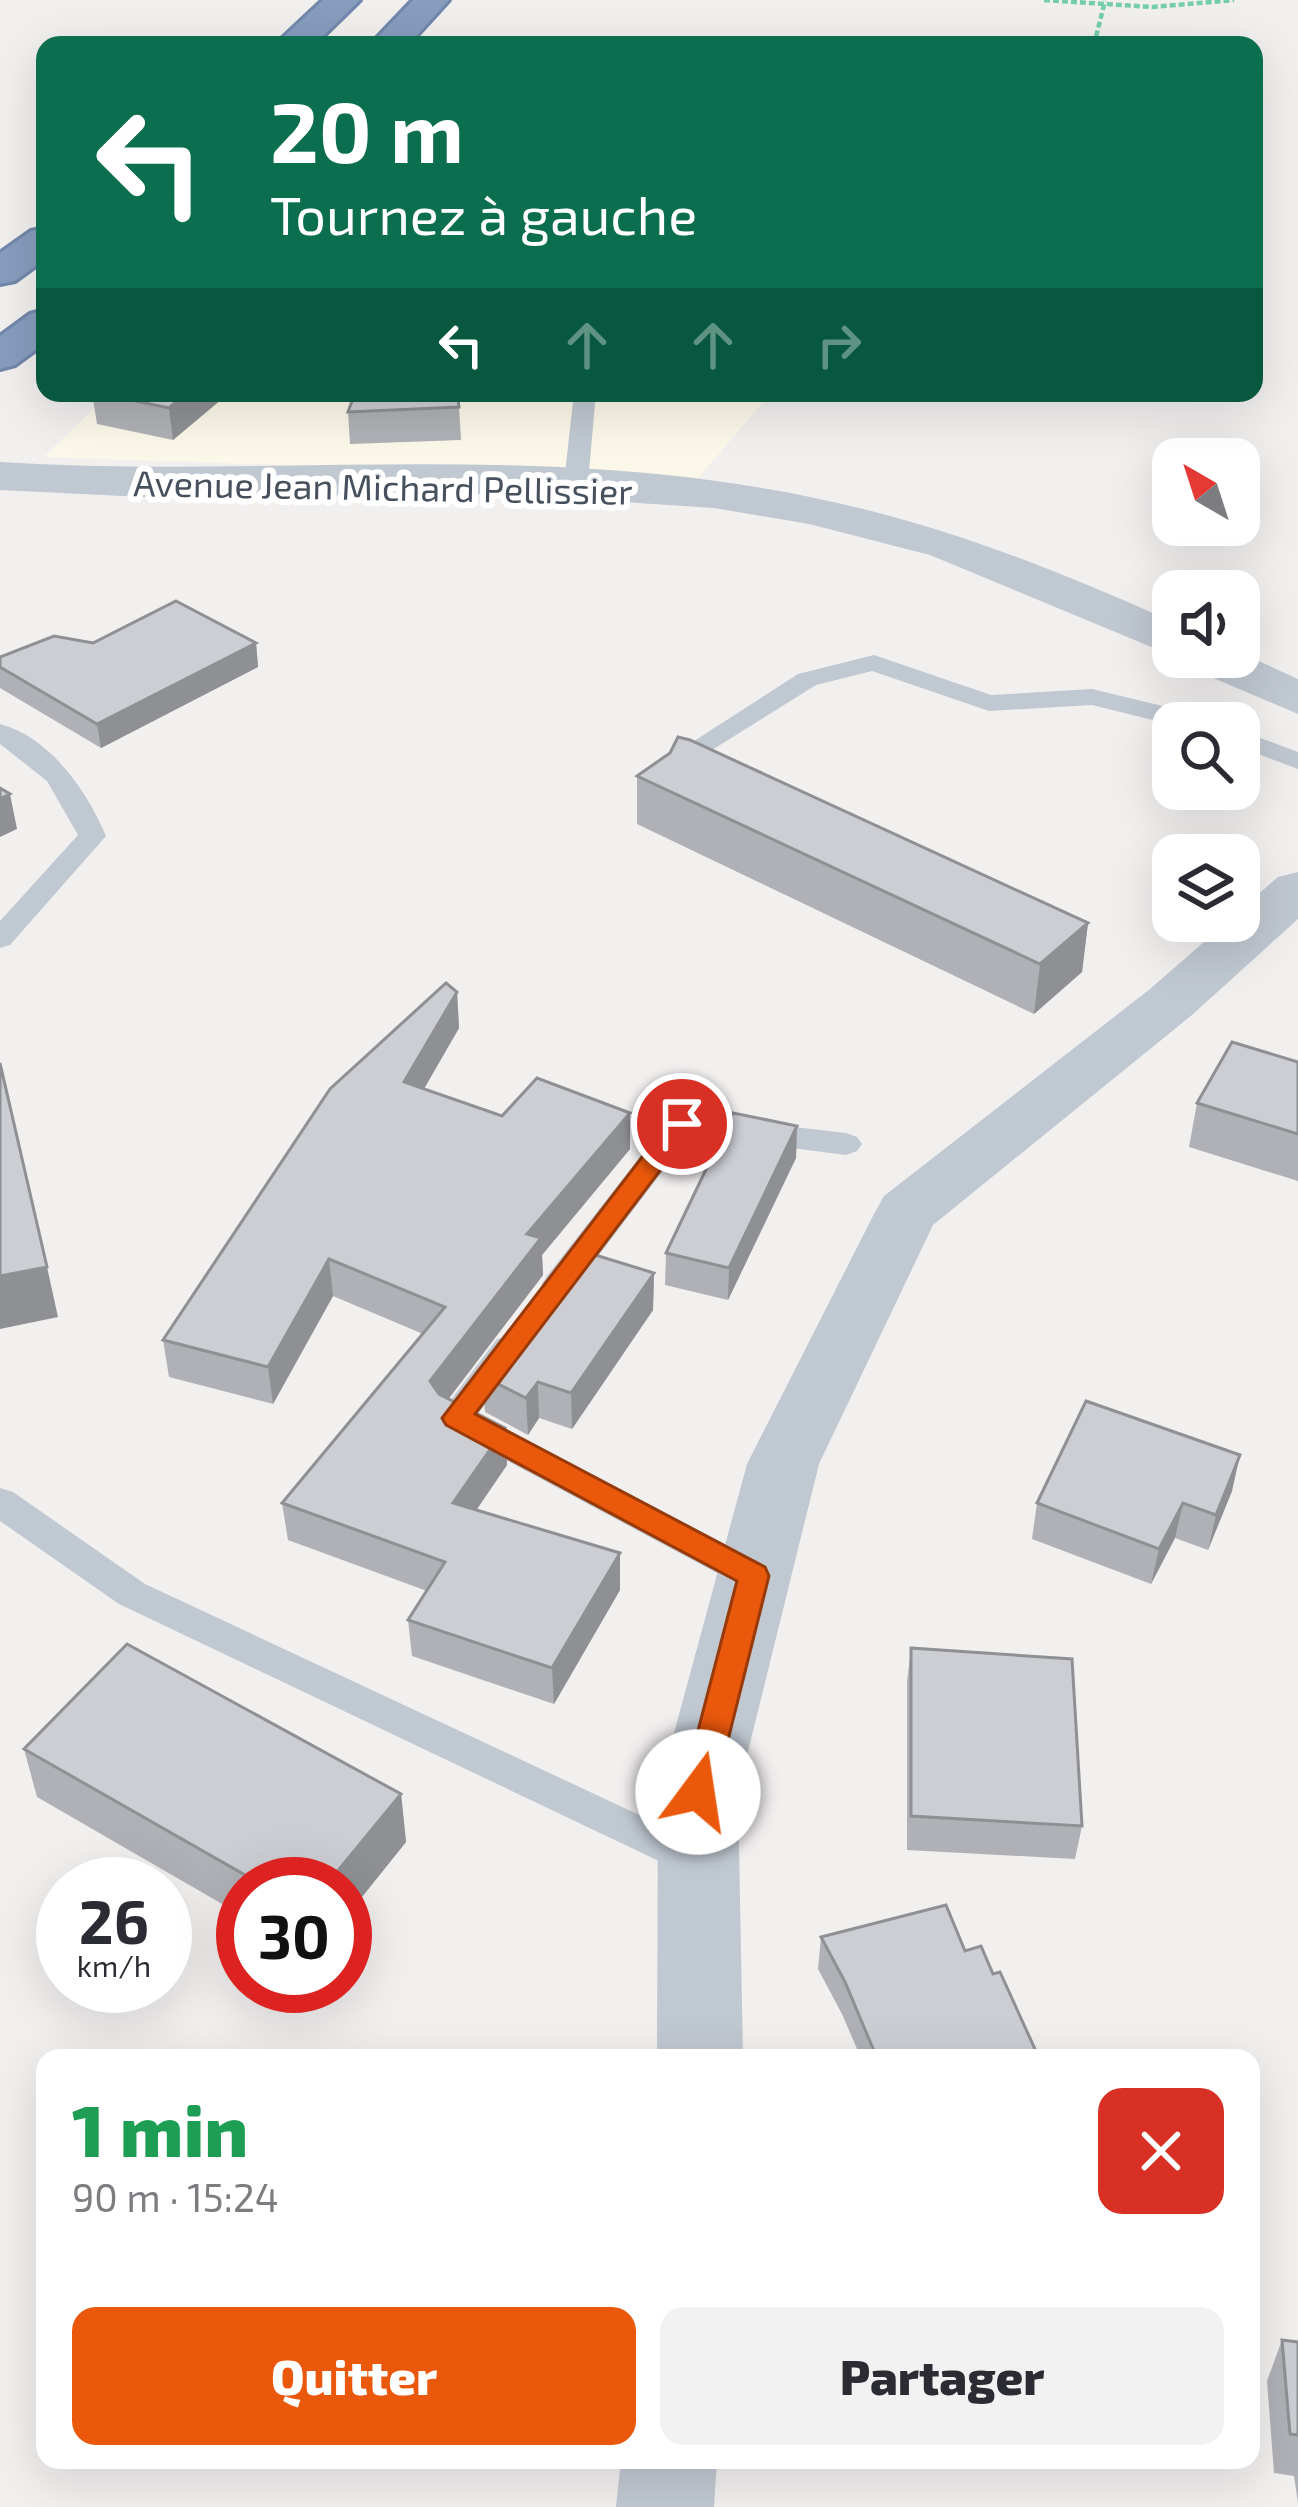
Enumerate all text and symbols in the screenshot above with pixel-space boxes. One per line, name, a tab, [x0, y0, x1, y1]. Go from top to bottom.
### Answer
text: 20 m	[270, 79, 464, 180]
icon: left	[72, 84, 228, 240]
text: Tournez à gauche	[270, 181, 697, 246]
icon: left	[428, 312, 494, 378]
icon: ahead	[554, 312, 620, 378]
icon: ahead	[680, 312, 746, 378]
icon: right	[806, 312, 872, 378]
north arrow	[1152, 438, 1260, 546]
map controls	[1152, 438, 1260, 942]
street label: Avenue Jean Michard Pellissier	[133, 460, 633, 512]
button: sound	[1152, 570, 1260, 678]
button: search	[1152, 702, 1260, 810]
button: layers	[1152, 834, 1260, 942]
pin	[631, 1073, 733, 1175]
icon: arrive	[649, 1091, 715, 1157]
position arrow	[635, 1729, 761, 1855]
speed limit sign: 30	[216, 1857, 372, 2013]
text: 26	[79, 1884, 149, 1956]
text: km/h	[77, 1947, 151, 1983]
text: 1 min	[72, 2085, 248, 2171]
button: close	[1098, 2088, 1224, 2214]
text: 90 m · 15:24	[72, 2173, 279, 2220]
button: Quitter	[72, 2307, 636, 2445]
button: Partager	[660, 2307, 1224, 2445]

